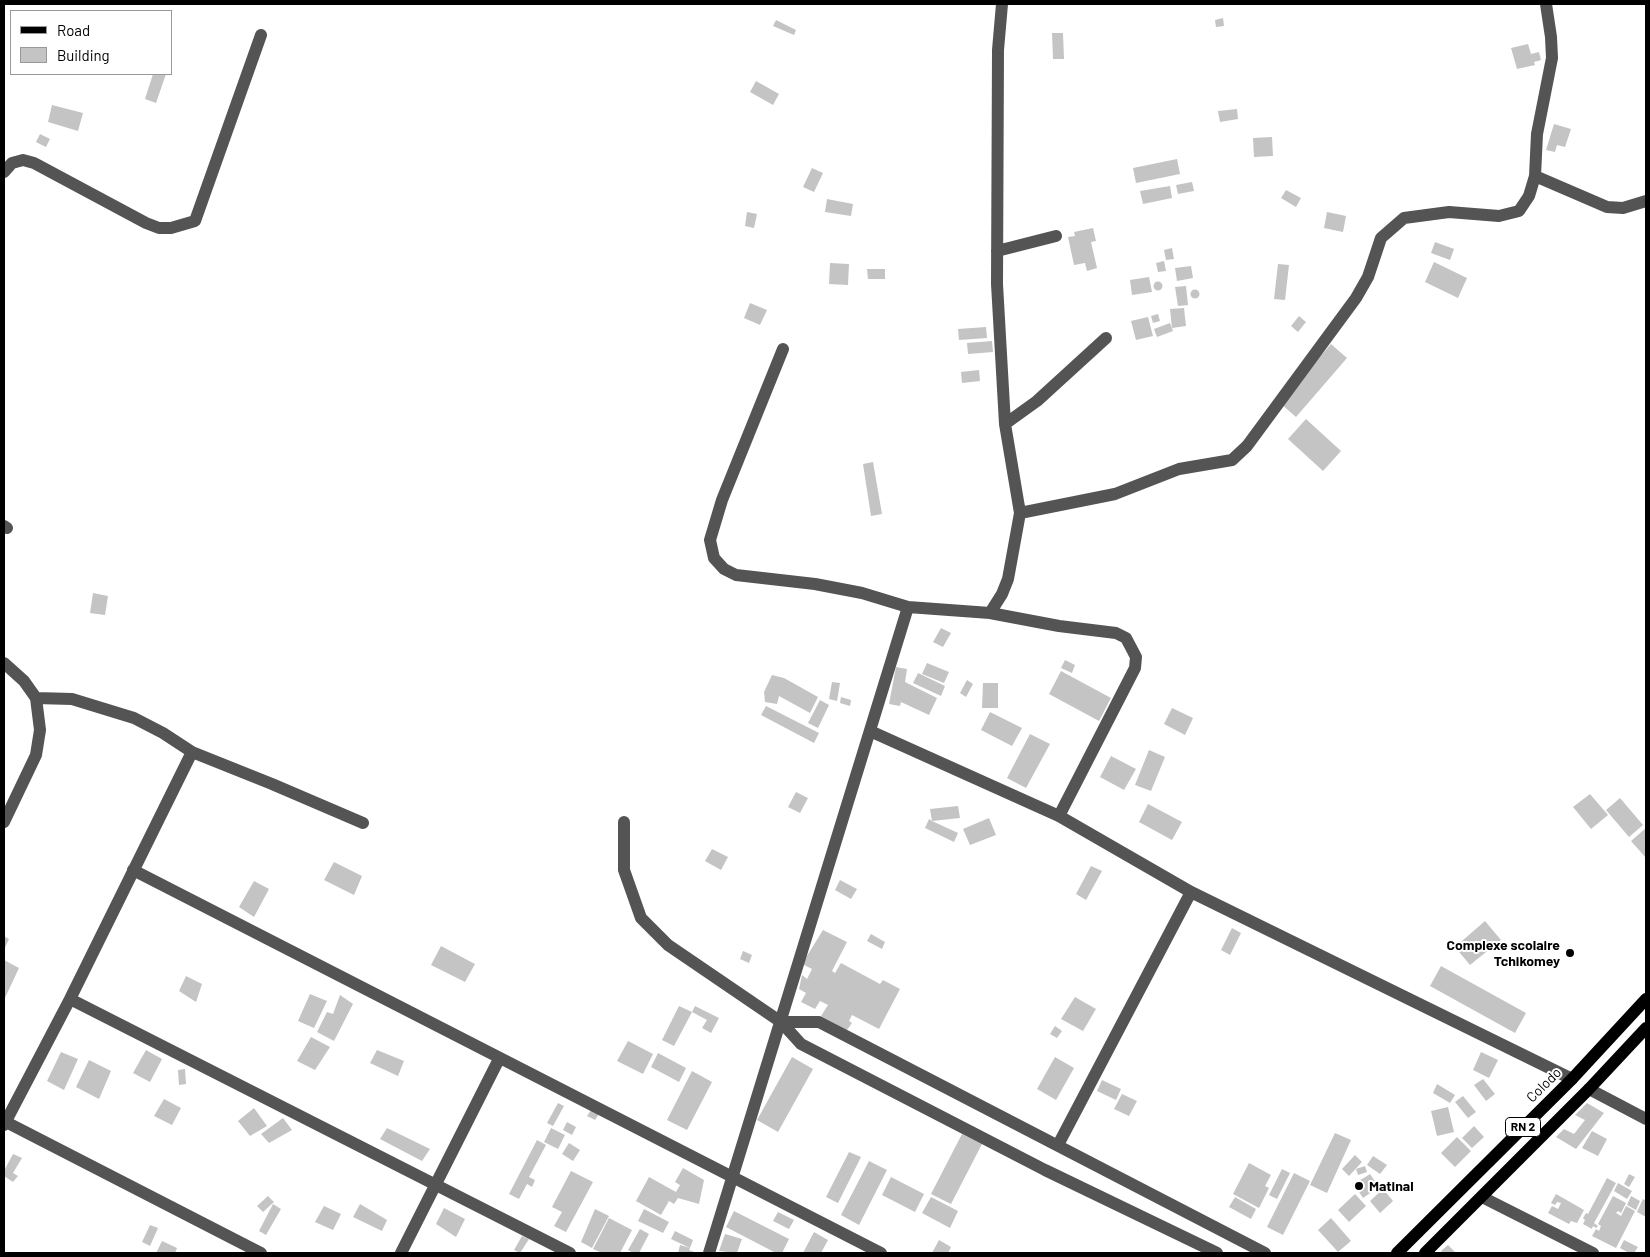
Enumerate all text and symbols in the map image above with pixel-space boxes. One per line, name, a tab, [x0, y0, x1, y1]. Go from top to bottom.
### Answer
legend	[10, 10, 172, 75]
text: Road	[57, 21, 90, 39]
text: Building	[57, 46, 110, 64]
place label: Complexe scolaire Tchikomey	[1446, 937, 1560, 970]
marker: Complexe scolaire Tchikomey	[1564, 947, 1576, 959]
street label: Colodo	[1523, 1064, 1565, 1106]
road number: RN 2	[1506, 1118, 1540, 1136]
place label: Matinal	[1369, 1178, 1414, 1194]
marker: Matinal	[1353, 1180, 1365, 1192]

